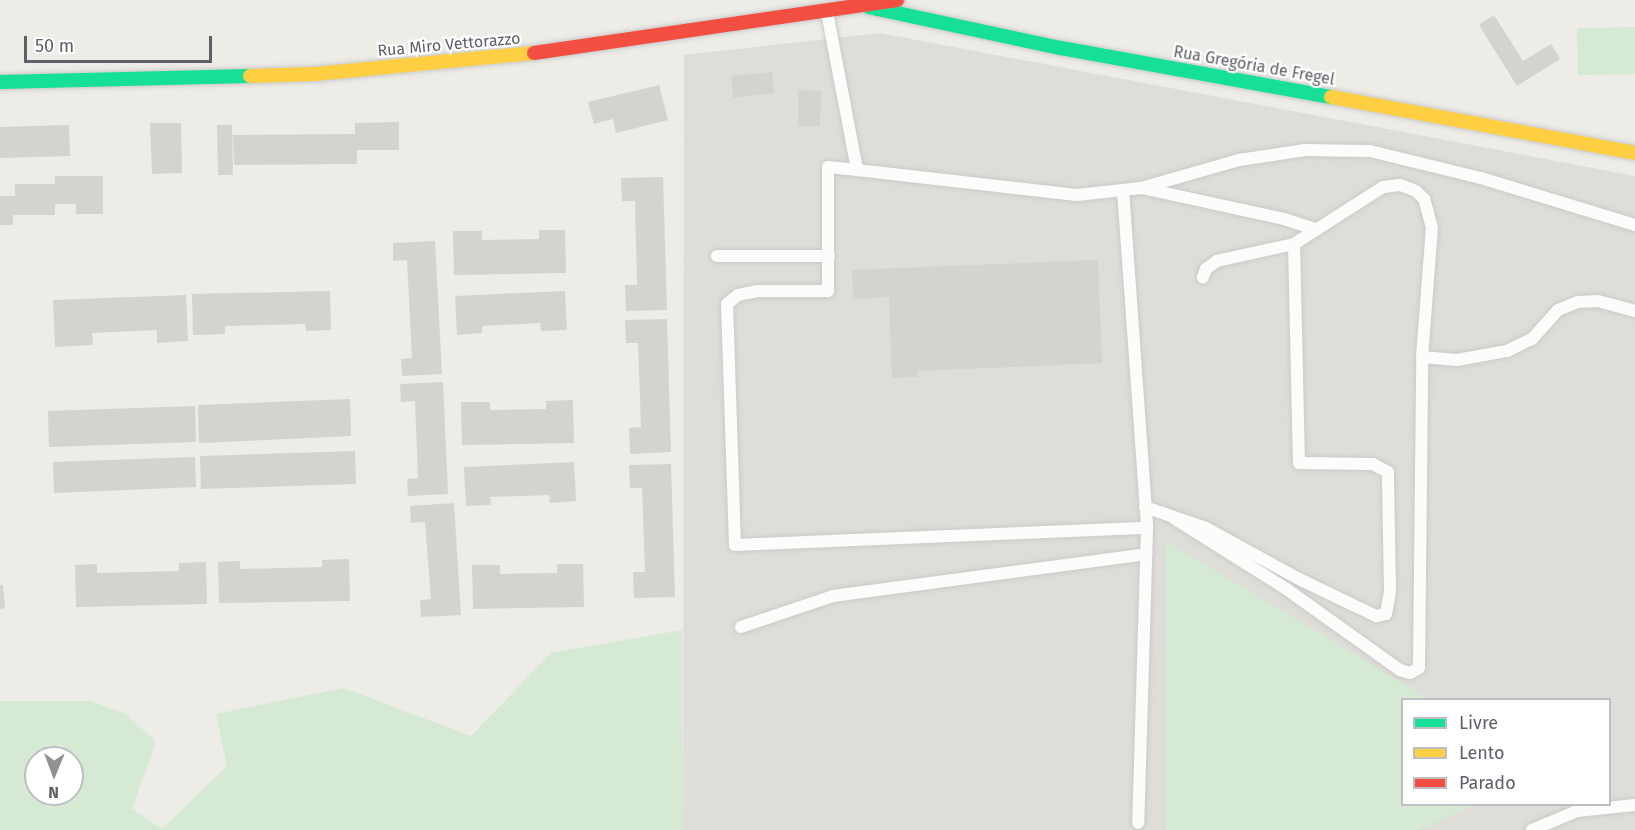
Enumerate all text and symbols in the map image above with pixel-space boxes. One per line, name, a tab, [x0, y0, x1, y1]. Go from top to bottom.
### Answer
scale bar	[27, 24, 214, 62]
street label: Rua Miro Vettorazzo	[377, 29, 521, 61]
text: 50 m	[35, 35, 74, 57]
street label: Rua Gregória de Fregel	[1172, 42, 1336, 90]
legend	[1401, 698, 1611, 806]
text: Livre	[1459, 712, 1498, 734]
text: Lento	[1459, 742, 1505, 764]
north arrow	[24, 746, 84, 806]
text: Parado	[1459, 772, 1516, 794]
text: N	[48, 783, 59, 802]

